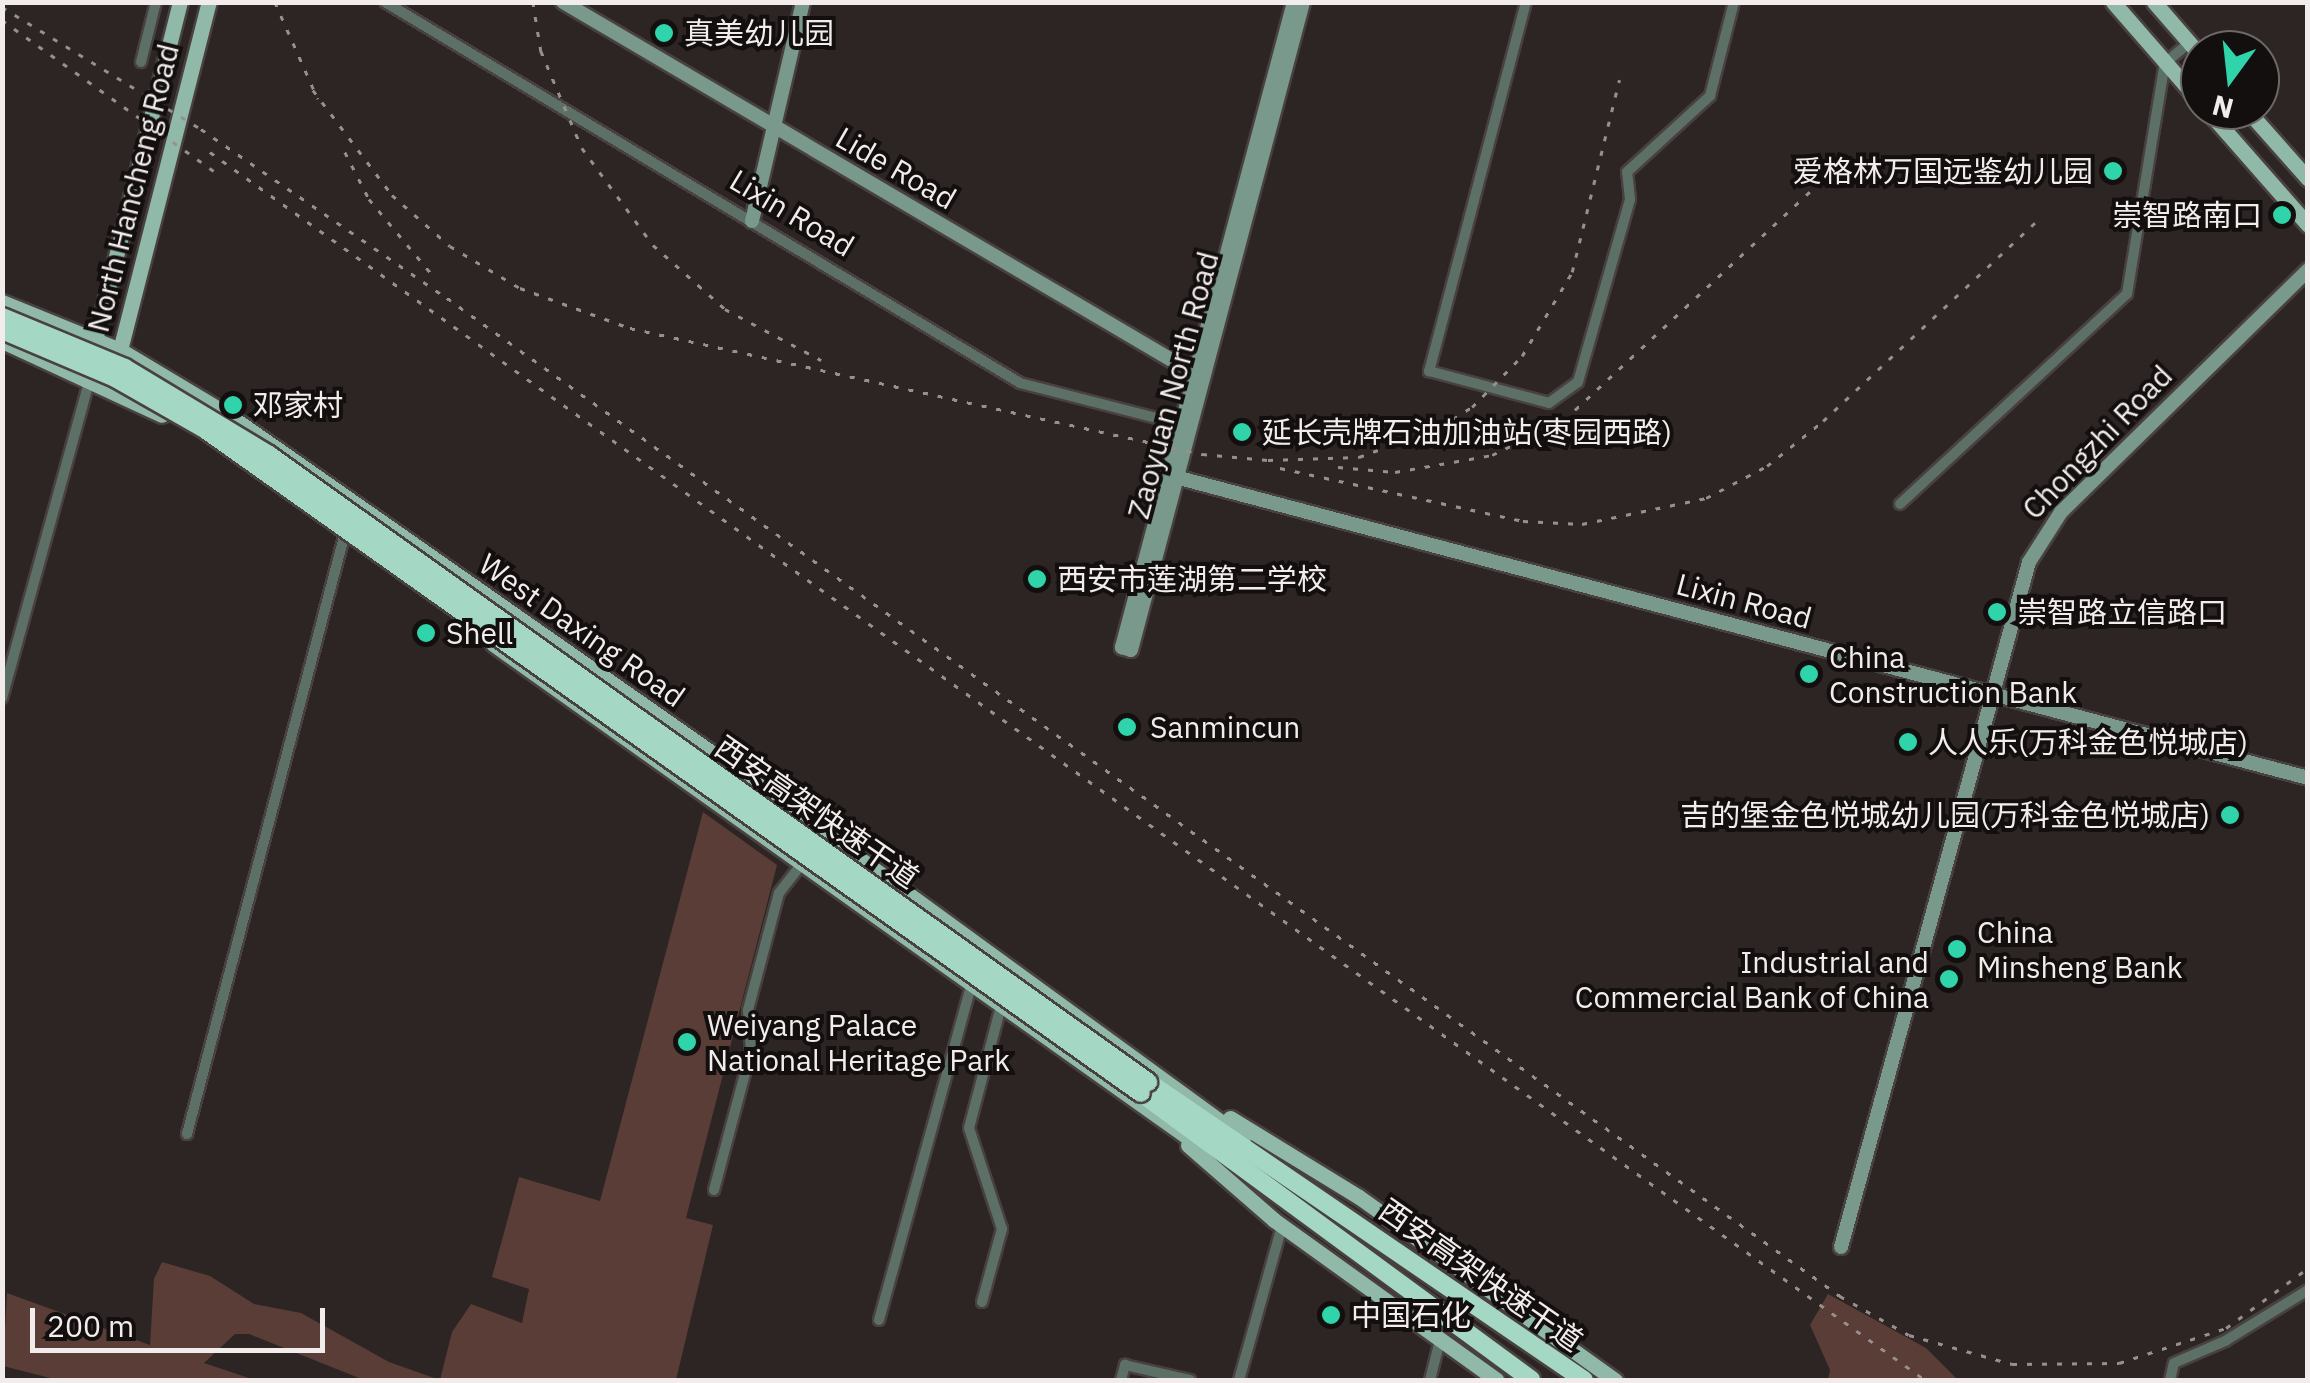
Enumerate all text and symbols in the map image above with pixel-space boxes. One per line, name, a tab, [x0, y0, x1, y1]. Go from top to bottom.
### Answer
place label: 真美幼儿园	[684, 15, 834, 51]
marker: 真美幼儿园	[653, 22, 675, 44]
north arrow	[2180, 30, 2280, 130]
street label: North Hancheng Road	[80, 40, 186, 336]
text: N	[2208, 87, 2237, 128]
street label: Lide Road	[830, 119, 962, 217]
place label: 爱格林万国远鉴幼儿园	[1793, 153, 2093, 189]
marker: 爱格林万国远鉴幼儿园	[2102, 160, 2124, 182]
street label: Lixin Road	[723, 162, 861, 264]
place label: 崇智路南口	[2112, 197, 2262, 233]
marker: 崇智路南口	[2271, 204, 2293, 226]
street label: Zaoyuan North Road	[1120, 248, 1226, 522]
street label: Chongzhi Road	[2015, 358, 2179, 526]
place label: 邓家村	[253, 387, 343, 423]
marker: 邓家村	[222, 394, 244, 416]
place label: 延长壳牌石油加油站(枣园西路)	[1262, 414, 1672, 450]
marker: 延长壳牌石油加油站(枣园西路)	[1231, 421, 1253, 443]
street label: West Daxing Road	[472, 546, 692, 714]
place label: 西安市莲湖第二学校	[1057, 561, 1327, 597]
street label: Lixin Road	[1673, 566, 1815, 636]
marker: 西安市莲湖第二学校	[1026, 568, 1048, 590]
place label: 崇智路立信路口	[2017, 594, 2227, 630]
marker: 崇智路立信路口	[1986, 601, 2008, 623]
place label: Shell	[446, 615, 513, 651]
marker: Shell	[415, 622, 437, 644]
place label: China Construction Bank	[1829, 639, 2077, 710]
marker: China Construction Bank	[1798, 663, 1820, 685]
place label: Sanmincun	[1150, 709, 1300, 745]
marker: Sanmincun	[1114, 714, 1140, 740]
place label: 人人乐(万科金色悦城店)	[1928, 724, 2248, 760]
street label: 西安高架快速干道	[708, 728, 926, 896]
marker: 人人乐(万科金色悦城店)	[1897, 731, 1919, 753]
place label: 吉的堡金色悦城幼儿园(万科金色悦城店)	[1680, 797, 2210, 833]
marker: 吉的堡金色悦城幼儿园(万科金色悦城店)	[2219, 804, 2241, 826]
place label: China Minsheng Bank	[1977, 914, 2182, 984]
marker: China Minsheng Bank	[1946, 938, 1968, 960]
place label: Industrial and Commercial Bank of China	[1575, 944, 1929, 1014]
marker: Industrial and Commercial Bank of China	[1938, 968, 1960, 990]
place label: Weiyang Palace National Heritage Park	[707, 1007, 1010, 1078]
marker: Weiyang Palace National Heritage Park	[676, 1031, 698, 1053]
street label: 西安高架快速干道	[1372, 1191, 1590, 1359]
scale bar	[35, 1288, 330, 1350]
place label: 中国石化	[1351, 1297, 1471, 1333]
marker: 中国石化	[1320, 1304, 1342, 1326]
text: 200 m	[47, 1306, 134, 1345]

